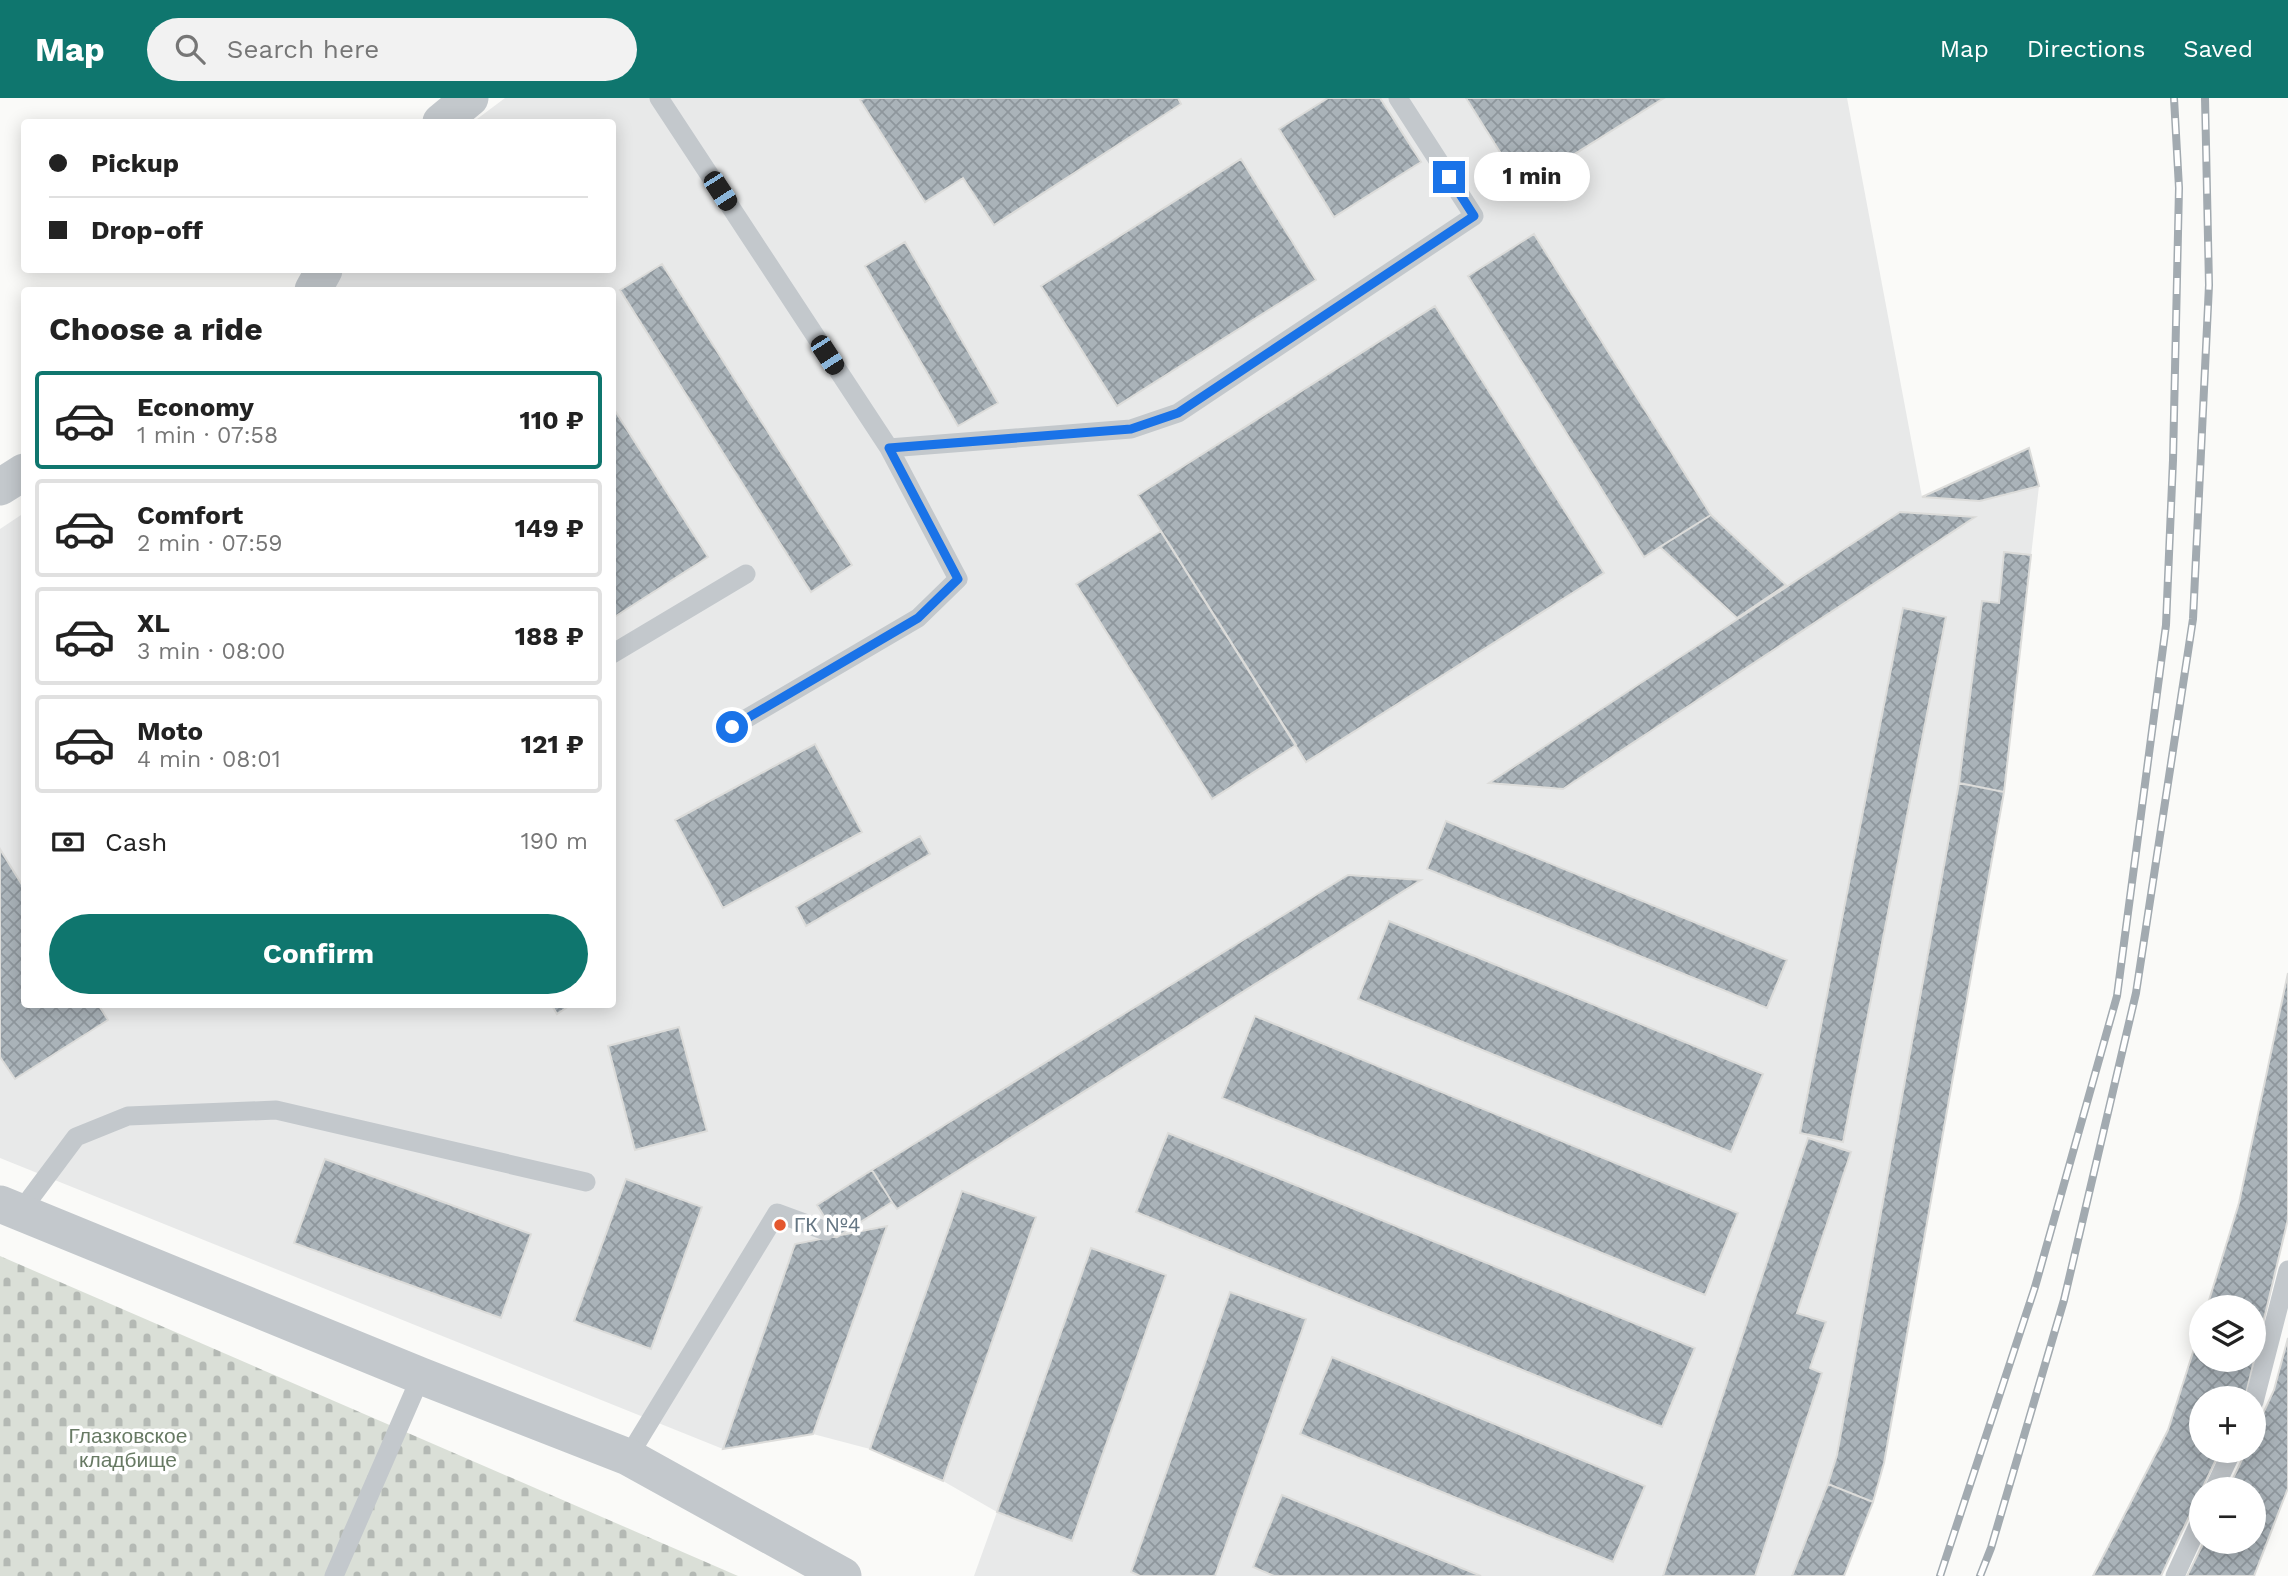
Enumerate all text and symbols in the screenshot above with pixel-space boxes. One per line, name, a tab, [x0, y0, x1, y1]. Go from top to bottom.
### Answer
search box	[147, 18, 637, 81]
text: Map	[35, 30, 105, 69]
icon: search	[171, 30, 209, 68]
text: Search here	[227, 34, 379, 64]
text: Map	[1940, 35, 1989, 63]
text: Directions	[2027, 35, 2145, 63]
text: Saved	[2183, 35, 2253, 63]
text: Pickup	[91, 148, 179, 178]
callout: 1 min	[1474, 153, 1589, 202]
route end	[1433, 161, 1465, 193]
text: 1 min	[1502, 163, 1562, 190]
car	[700, 168, 741, 214]
text: Drop-off	[91, 215, 203, 245]
text: Choose a ride	[49, 310, 263, 348]
car	[807, 332, 848, 378]
icon: car	[53, 389, 116, 452]
text: Economy	[137, 392, 254, 422]
text: 110 ₽	[520, 405, 584, 435]
text: 1 min · 07:58	[137, 422, 278, 449]
icon: car	[53, 497, 116, 560]
text: Comfort	[137, 500, 243, 530]
text: 149 ₽	[515, 513, 584, 543]
text: 2 min · 07:59	[137, 530, 283, 557]
icon: car	[53, 605, 116, 668]
text: XL	[137, 608, 170, 638]
text: 188 ₽	[515, 621, 584, 651]
text: 3 min · 08:00	[137, 638, 285, 665]
route start	[716, 711, 748, 743]
icon: car	[53, 713, 116, 776]
text: Moto	[137, 716, 203, 746]
text: 121 ₽	[521, 729, 584, 759]
text: 4 min · 08:01	[137, 746, 281, 773]
icon: cash	[49, 823, 87, 861]
text: Cash	[105, 827, 167, 857]
text: 190 m	[521, 828, 588, 855]
button: Confirm	[49, 914, 588, 994]
place label: ГК №4	[794, 1212, 861, 1237]
marker: ГК №4	[772, 1217, 788, 1233]
map controls	[2189, 1295, 2266, 1554]
button: layers	[2189, 1295, 2266, 1372]
button: +	[2189, 1386, 2266, 1463]
park label: Глазковское кладбище	[69, 1423, 187, 1472]
button: −	[2189, 1477, 2266, 1554]

